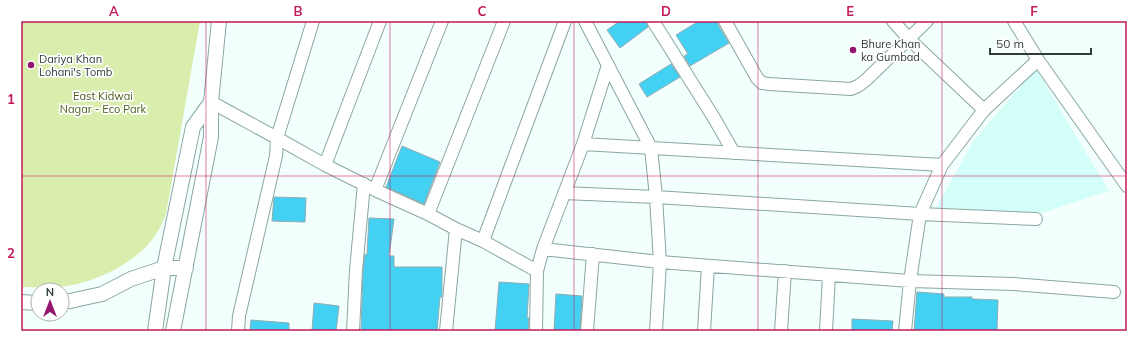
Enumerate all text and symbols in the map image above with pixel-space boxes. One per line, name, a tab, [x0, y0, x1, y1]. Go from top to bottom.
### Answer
text: A	[109, 3, 119, 19]
text: B	[294, 3, 303, 19]
text: C	[478, 3, 487, 19]
text: D	[661, 3, 671, 19]
text: E	[846, 3, 854, 19]
text: F	[1030, 3, 1038, 19]
scale bar	[990, 30, 1091, 56]
text: 50 m	[996, 36, 1024, 51]
place label: Bhure Khan ka Gumbad	[861, 37, 921, 64]
marker: Bhure Khan ka Gumbad	[848, 45, 858, 55]
place label: Dariya Khan Lohani's Tomb	[39, 52, 113, 79]
marker: Dariya Khan Lohani's Tomb	[26, 60, 36, 70]
park label: East Kidwai Nagar - Eco Park	[60, 89, 147, 116]
text: 1	[7, 91, 15, 107]
text: 2	[7, 245, 15, 261]
north arrow	[30, 282, 70, 322]
text: N	[46, 285, 54, 299]

